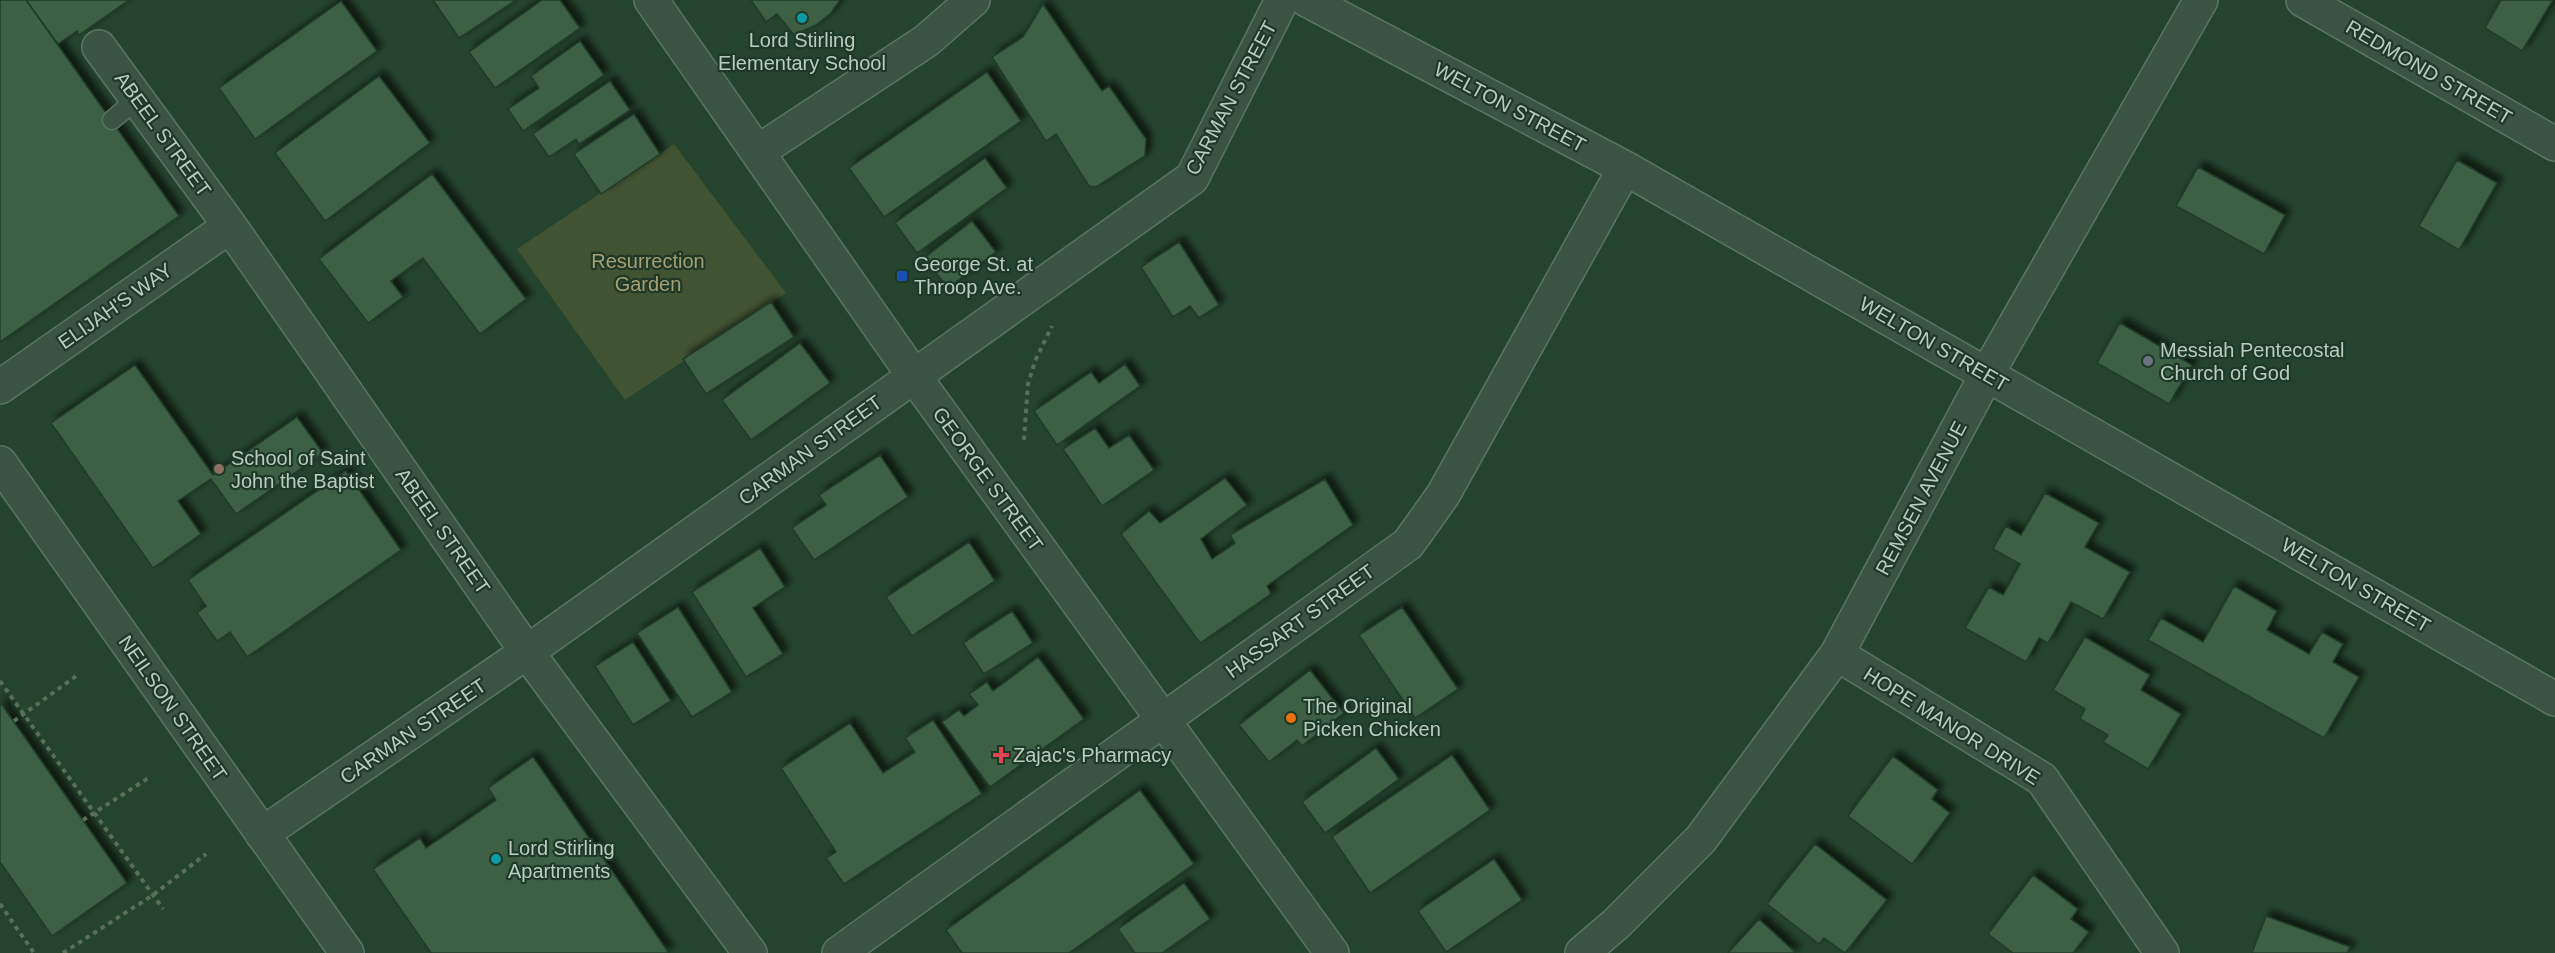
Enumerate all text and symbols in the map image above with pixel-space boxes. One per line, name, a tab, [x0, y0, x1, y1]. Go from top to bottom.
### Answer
marker: Lord Stirling Elementary School	[795, 11, 809, 25]
street label: REDMOND STREET	[2342, 16, 2516, 128]
street label: CARMAN STREET	[1181, 17, 1281, 179]
place label: Lord Stirling Elementary School	[718, 29, 886, 74]
street label: WELTON STREET	[1431, 58, 1589, 156]
street label: ABEEL STREET	[111, 68, 215, 200]
park label: Resurrection Garden	[591, 250, 705, 295]
place label: George St. at Throop Ave.	[914, 253, 1033, 298]
street label: ELIJAH'S WAY	[54, 259, 176, 353]
marker: George St. at Throop Ave.	[895, 269, 909, 283]
street label: WELTON STREET	[1856, 292, 2012, 396]
place label: Messiah Pentecostal Church of God	[2160, 339, 2345, 384]
marker: Messiah Pentecostal Church of God	[2141, 354, 2155, 368]
street label: CARMAN STREET	[734, 391, 886, 509]
street label: GEORGE STREET	[928, 403, 1048, 555]
street label: REMSEN AVENUE	[1871, 417, 1971, 579]
place label: School of Saint John the Baptist	[231, 447, 375, 492]
marker: School of Saint John the Baptist	[212, 462, 226, 476]
street label: ABEEL STREET	[391, 464, 495, 598]
street label: WELTON STREET	[2278, 533, 2434, 637]
street label: HASSART STREET	[1221, 560, 1379, 682]
street label: NEILSON STREET	[115, 631, 231, 785]
street label: HOPE MANOR DRIVE	[1860, 663, 2044, 789]
street label: CARMAN STREET	[336, 674, 490, 788]
place label: The Original Picken Chicken	[1303, 695, 1441, 740]
marker: The Original Picken Chicken	[1284, 711, 1298, 725]
place label: Zajac's Pharmacy	[1013, 744, 1171, 766]
marker: Zajac's Pharmacy	[994, 748, 1008, 762]
place label: Lord Stirling Apartments	[508, 837, 615, 882]
marker: Lord Stirling Apartments	[489, 852, 503, 866]

